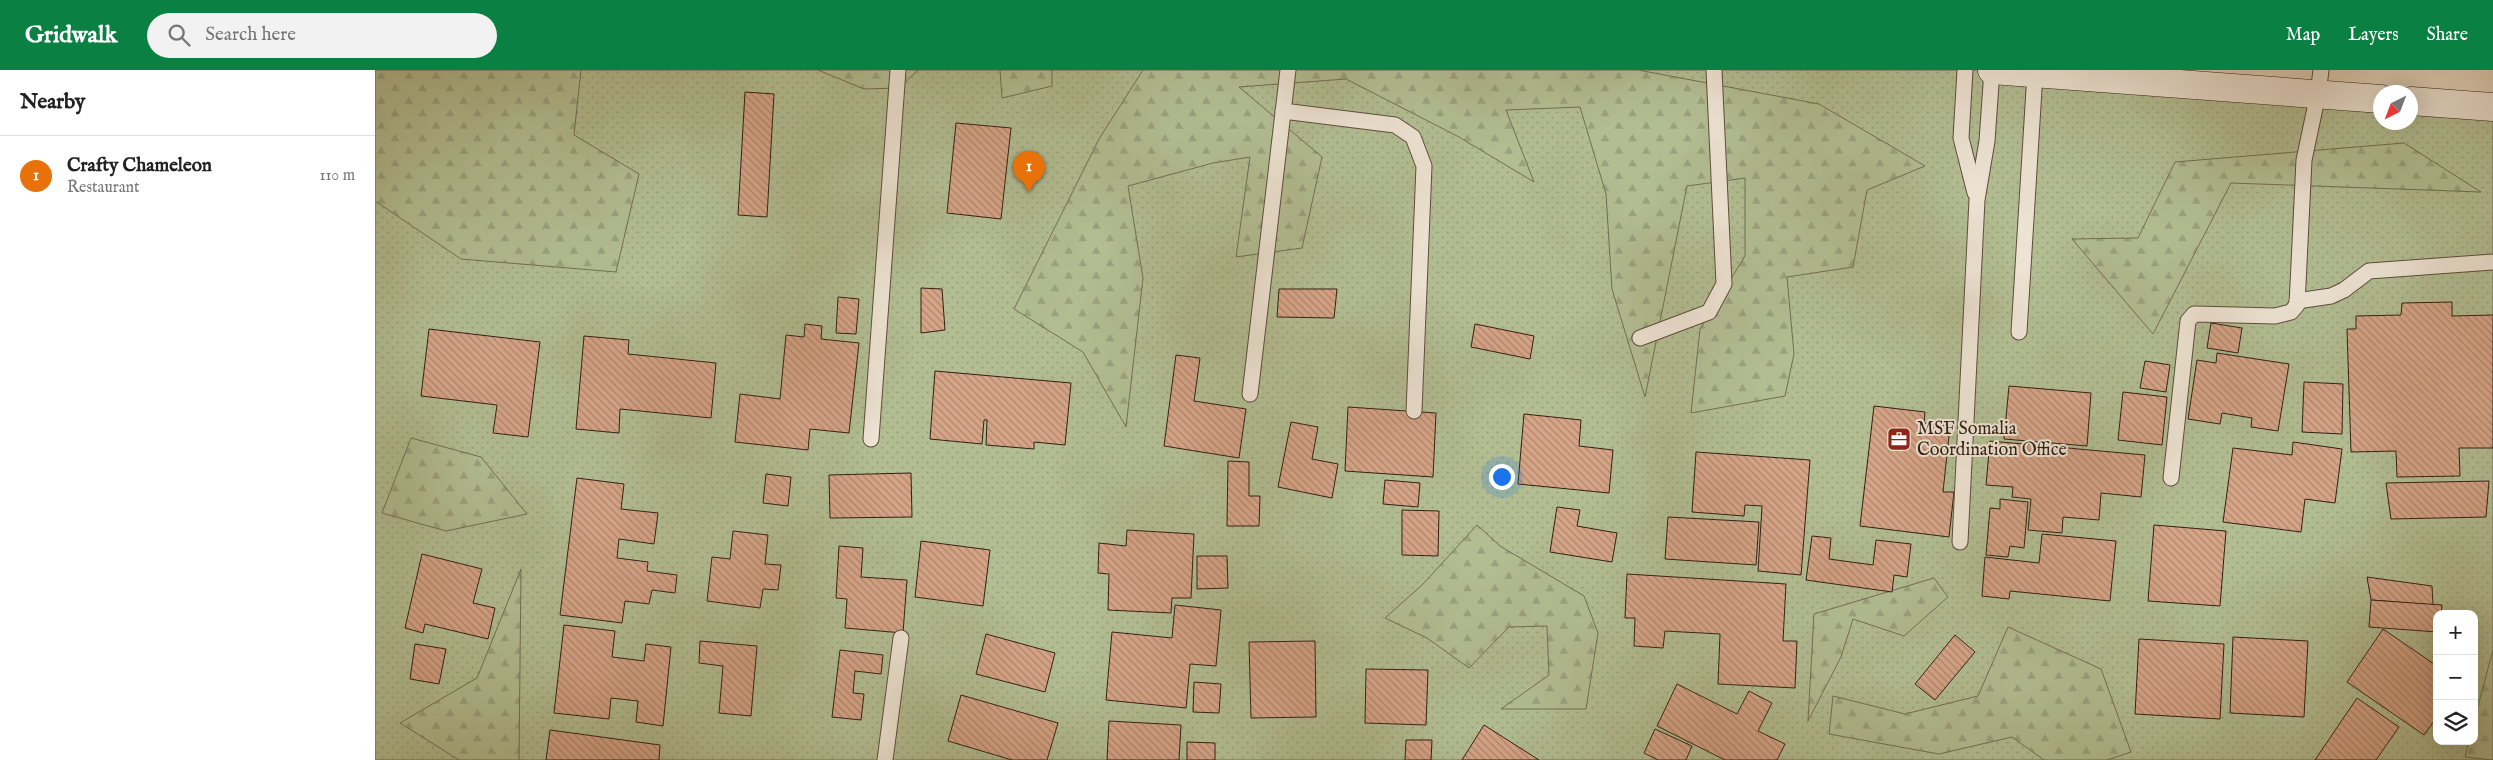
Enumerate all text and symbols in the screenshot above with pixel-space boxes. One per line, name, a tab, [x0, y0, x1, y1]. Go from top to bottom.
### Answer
search box	[147, 13, 497, 58]
text: Gridwalk	[25, 20, 117, 51]
icon: search	[165, 21, 193, 49]
text: Search here	[205, 23, 296, 47]
text: Map	[2286, 24, 2320, 47]
text: Layers	[2348, 24, 2399, 47]
text: Share	[2427, 24, 2468, 47]
north arrow	[2373, 85, 2418, 130]
text: Nearby	[20, 89, 85, 116]
pin: 1	[1013, 151, 1045, 192]
text: Crafty Chameleon	[67, 154, 212, 178]
text: 1	[33, 166, 39, 186]
text: 110 m	[319, 166, 355, 186]
text: Restaurant	[67, 178, 140, 198]
place label: MSF Somalia Coordination Office	[1917, 418, 2067, 462]
office icon: MSF Somalia Coordination Office	[1886, 426, 1912, 452]
your location	[1489, 464, 1515, 490]
map controls	[2433, 610, 2478, 745]
button: +	[2433, 610, 2478, 655]
button: −	[2433, 655, 2478, 700]
button: layers	[2433, 700, 2478, 745]

